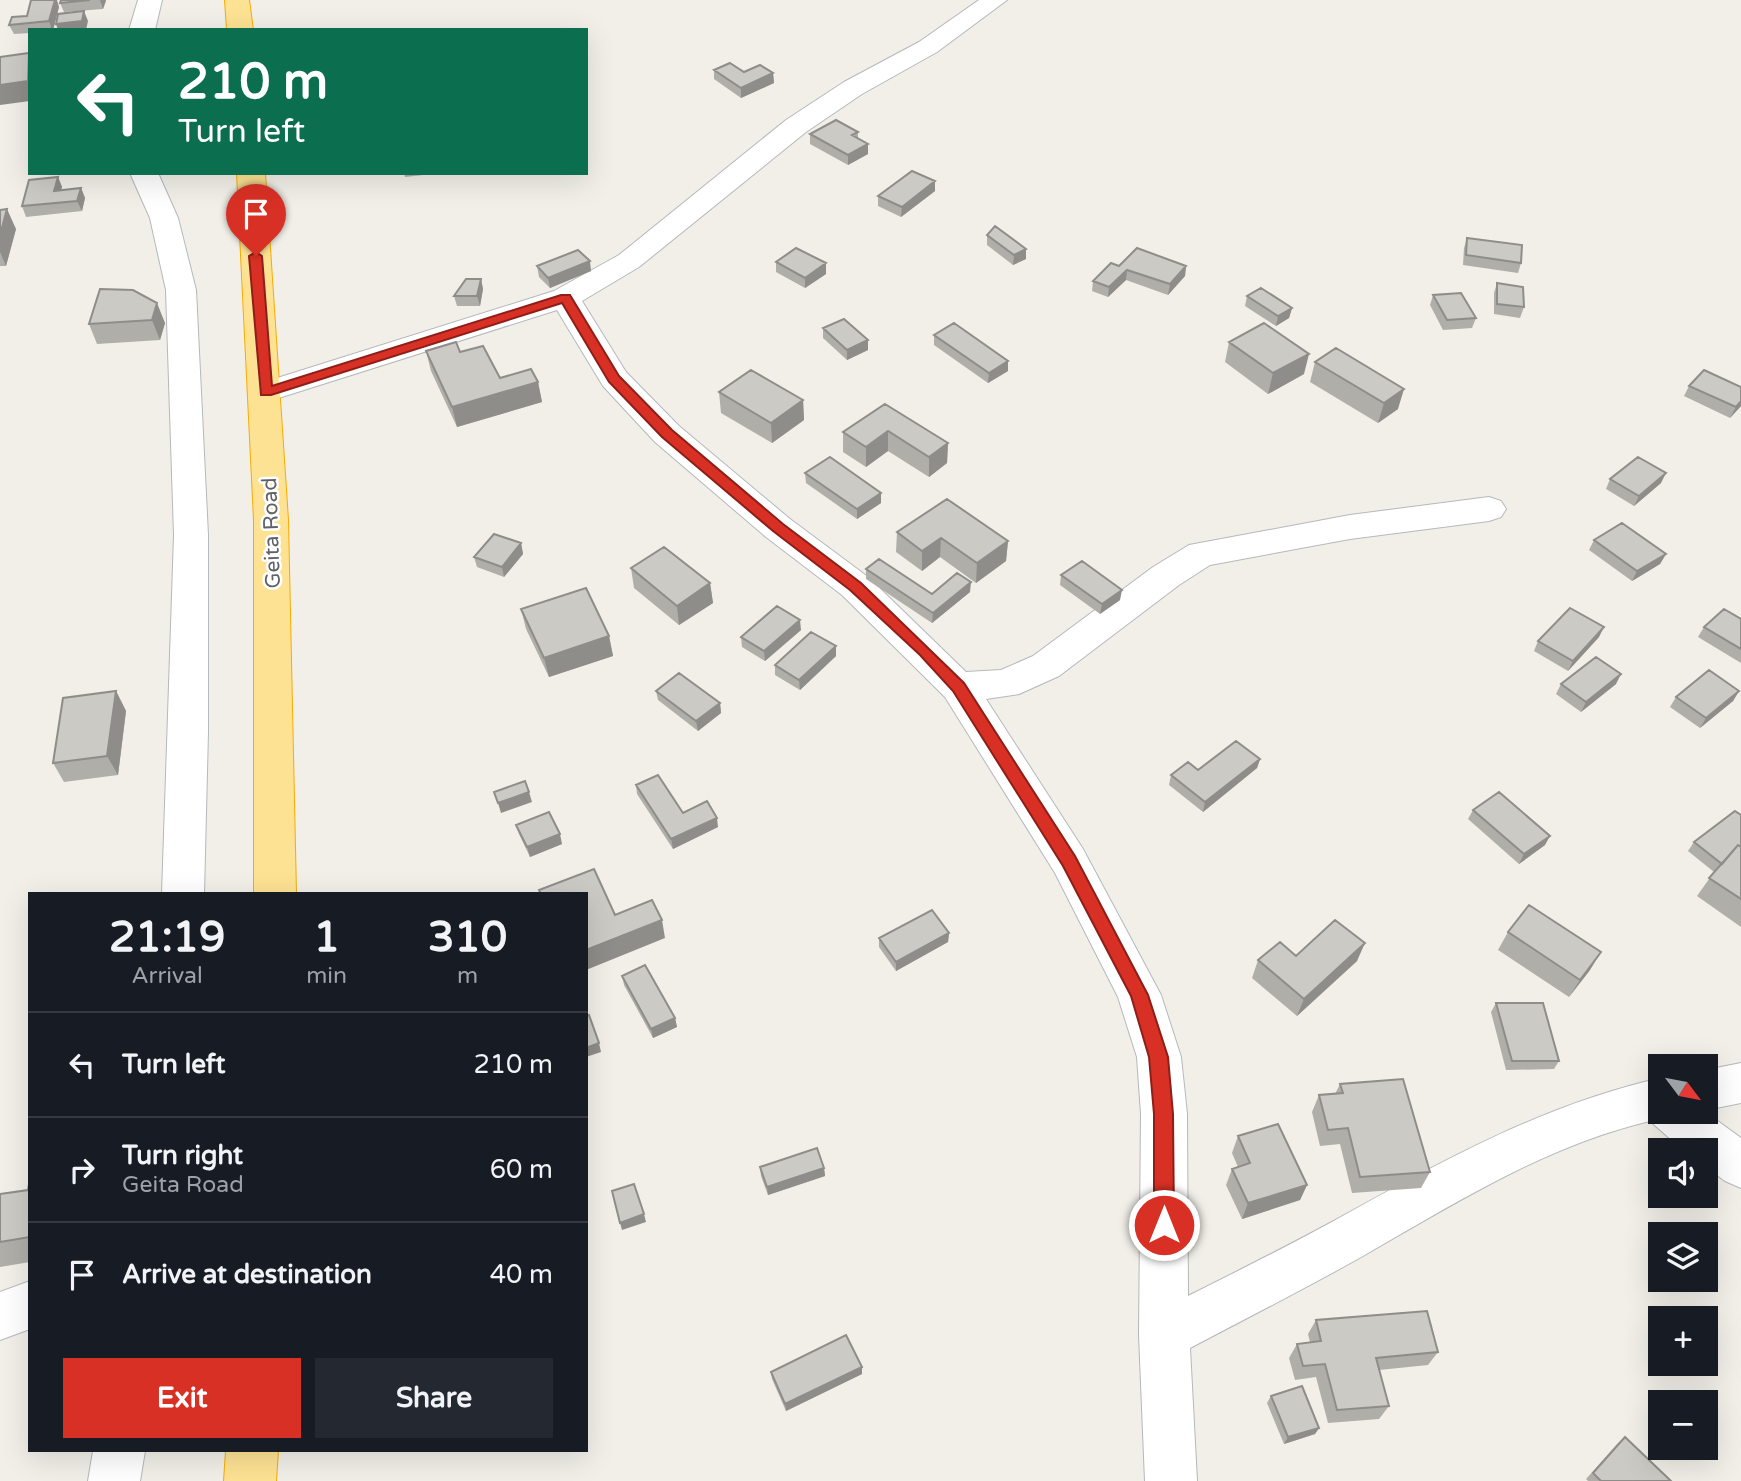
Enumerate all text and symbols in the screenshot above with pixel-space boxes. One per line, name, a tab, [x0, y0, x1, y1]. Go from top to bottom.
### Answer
text: 210 m	[178, 53, 328, 112]
icon: left	[63, 56, 154, 147]
text: Turn left	[178, 113, 305, 151]
pin	[226, 184, 286, 256]
icon: arrive	[237, 195, 275, 233]
street label: Geita Road	[257, 477, 286, 589]
text: 21:19	[109, 912, 225, 963]
text: 1	[313, 912, 340, 963]
text: 310	[428, 912, 507, 963]
text: Arrival	[132, 962, 203, 990]
text: min	[306, 962, 347, 990]
text: m	[457, 962, 478, 990]
icon: left	[63, 1046, 101, 1084]
text: Turn left	[122, 1049, 225, 1080]
text: 210 m	[473, 1049, 553, 1080]
north arrow	[1648, 1054, 1718, 1124]
map controls	[1648, 1054, 1718, 1460]
button: sound	[1648, 1138, 1718, 1208]
text: Turn right	[122, 1140, 243, 1171]
icon: right	[63, 1151, 101, 1189]
text: 60 m	[490, 1154, 553, 1185]
text: Geita Road	[122, 1171, 244, 1199]
position arrow	[1127, 1188, 1201, 1262]
button: layers	[1648, 1222, 1718, 1292]
icon: arrive	[63, 1256, 101, 1294]
text: Arrive at destination	[122, 1259, 372, 1290]
text: 40 m	[490, 1259, 553, 1290]
button: +	[1648, 1306, 1718, 1376]
button: Exit	[63, 1358, 301, 1438]
button: Share	[315, 1358, 553, 1438]
button: −	[1648, 1390, 1718, 1460]

